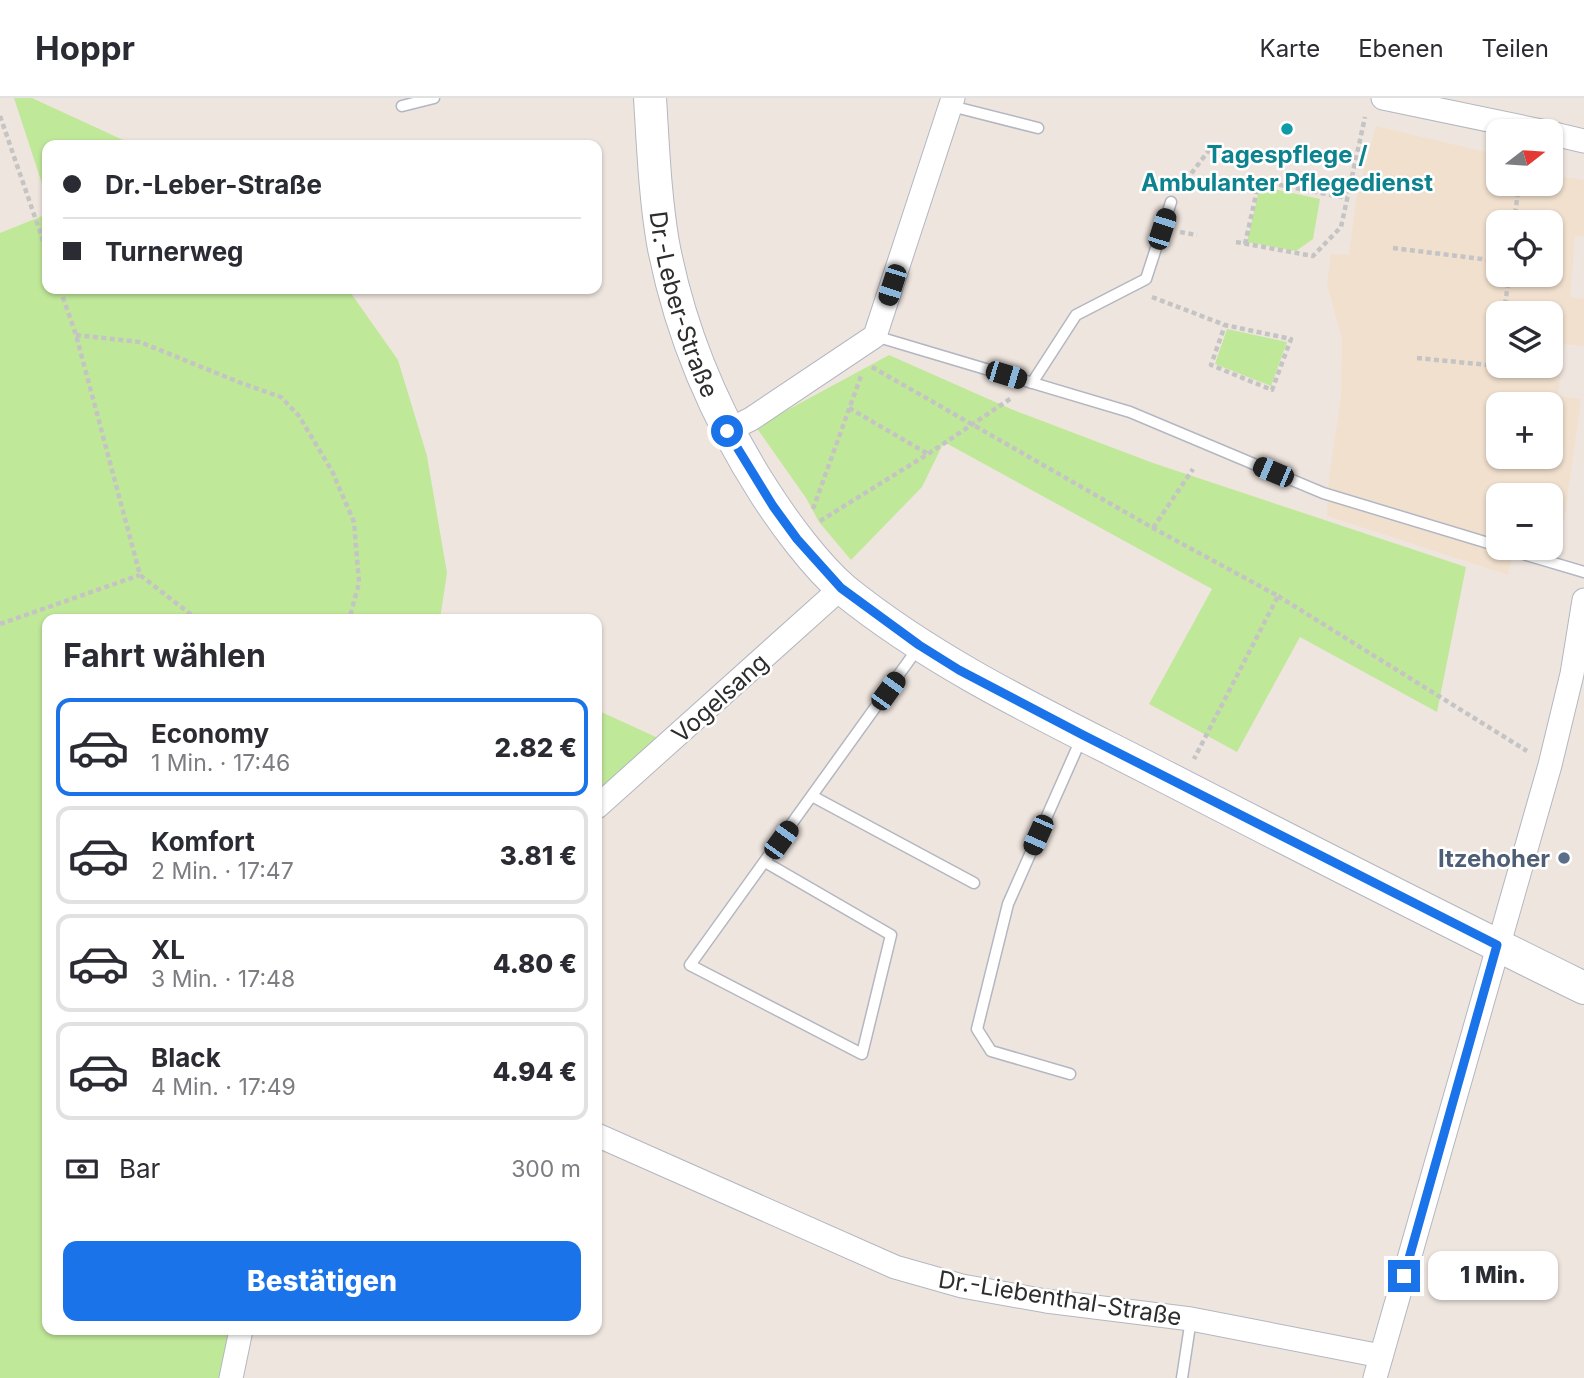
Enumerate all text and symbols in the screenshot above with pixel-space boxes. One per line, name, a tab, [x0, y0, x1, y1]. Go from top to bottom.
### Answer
text: Hoppr	[35, 28, 135, 68]
text: Karte	[1260, 34, 1320, 63]
text: Ebenen	[1358, 34, 1444, 63]
text: Teilen	[1482, 34, 1549, 63]
north arrow	[1486, 119, 1563, 196]
map controls	[1486, 119, 1563, 560]
marker: Tagespflege / Ambulanter Pflegedienst	[1279, 121, 1295, 137]
place label: Tagespflege / Ambulanter Pflegedienst	[1141, 140, 1433, 197]
text: Dr.-Leber-Straße	[105, 169, 322, 200]
car	[1146, 206, 1179, 252]
street label: Dr.-Leber-Straße	[644, 209, 725, 402]
button: locate	[1486, 210, 1563, 287]
text: Turnerweg	[105, 236, 244, 267]
car	[876, 262, 909, 308]
button: layers	[1486, 301, 1563, 378]
car	[983, 359, 1030, 391]
button: +	[1486, 392, 1563, 469]
route start	[711, 415, 743, 447]
car	[1250, 454, 1297, 490]
button: −	[1486, 483, 1563, 560]
text: Fahrt wählen	[63, 636, 266, 675]
street label: Vogelsang	[666, 647, 774, 749]
car	[868, 668, 909, 714]
icon: car	[67, 716, 130, 779]
text: Economy	[151, 718, 269, 749]
text: 2.82 €	[495, 732, 577, 763]
text: 1 Min. · 17:46	[151, 749, 290, 777]
car	[1020, 812, 1057, 858]
car	[761, 817, 802, 863]
icon: car	[67, 824, 130, 887]
text: Komfort	[151, 826, 255, 857]
text: 3.81 €	[500, 840, 577, 871]
place label: Itzehoher	[1438, 844, 1550, 873]
marker: Itzehoher	[1556, 850, 1572, 866]
text: 2 Min. · 17:47	[151, 857, 294, 885]
icon: car	[67, 932, 130, 995]
text: XL	[151, 934, 185, 965]
text: 4.80 €	[493, 948, 577, 979]
text: 3 Min. · 17:48	[151, 965, 295, 993]
icon: car	[67, 1040, 130, 1103]
text: Black	[151, 1042, 221, 1073]
text: 4.94 €	[492, 1056, 577, 1087]
text: 4 Min. · 17:49	[151, 1073, 296, 1101]
icon: cash	[63, 1150, 101, 1188]
text: Bar	[119, 1153, 160, 1184]
text: 300 m	[511, 1155, 581, 1183]
button: Bestätigen	[63, 1241, 581, 1321]
callout: 1 Min.	[1428, 1252, 1558, 1300]
route end	[1388, 1260, 1420, 1292]
text: 1 Min.	[1460, 1261, 1526, 1289]
street label: Dr.-Liebenthal-Straße	[936, 1264, 1184, 1332]

